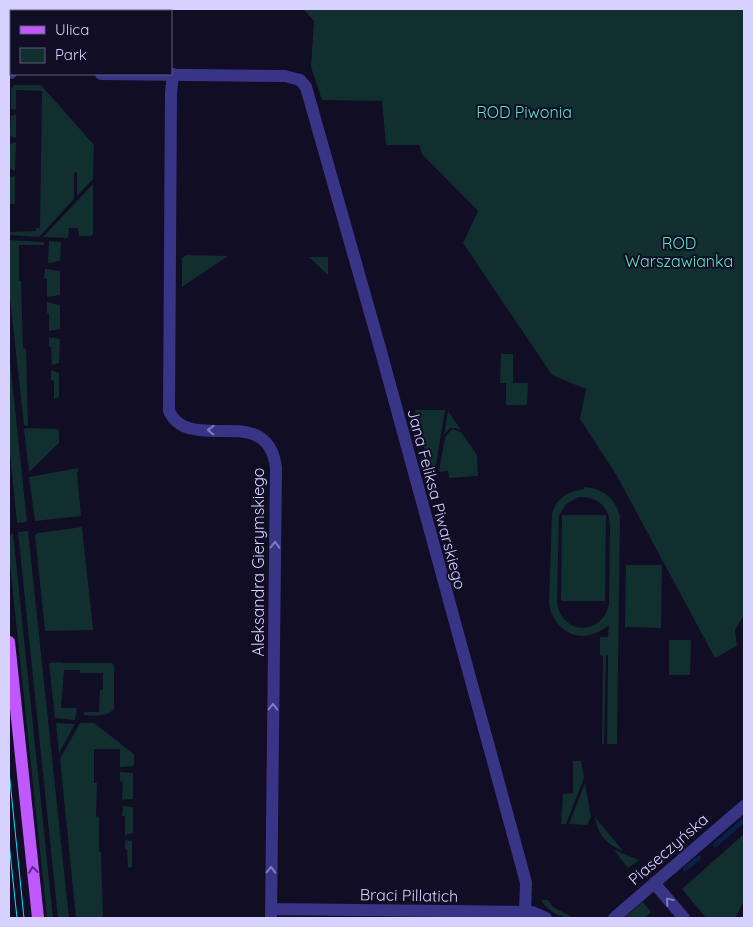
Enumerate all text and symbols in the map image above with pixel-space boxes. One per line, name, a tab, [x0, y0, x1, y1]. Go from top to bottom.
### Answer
legend	[10, 10, 172, 75]
text: Ulica	[55, 20, 89, 39]
text: Park	[55, 45, 87, 64]
park label: ROD Piwonia	[476, 102, 572, 122]
park label: ROD Warszawianka	[625, 233, 733, 271]
street label: Jana Feliksa Piwarskiego	[403, 407, 471, 591]
one-way arrow	[207, 425, 215, 436]
street label: Aleksandra Gierymskiego	[248, 468, 268, 656]
one-way arrow	[270, 540, 280, 548]
one-way arrow	[268, 703, 278, 710]
street label: Piaseczyńska	[624, 809, 712, 889]
one-way arrow	[28, 865, 39, 873]
one-way arrow	[266, 865, 276, 873]
street label: Braci Pillatich	[360, 884, 458, 906]
one-way arrow	[666, 897, 675, 906]

